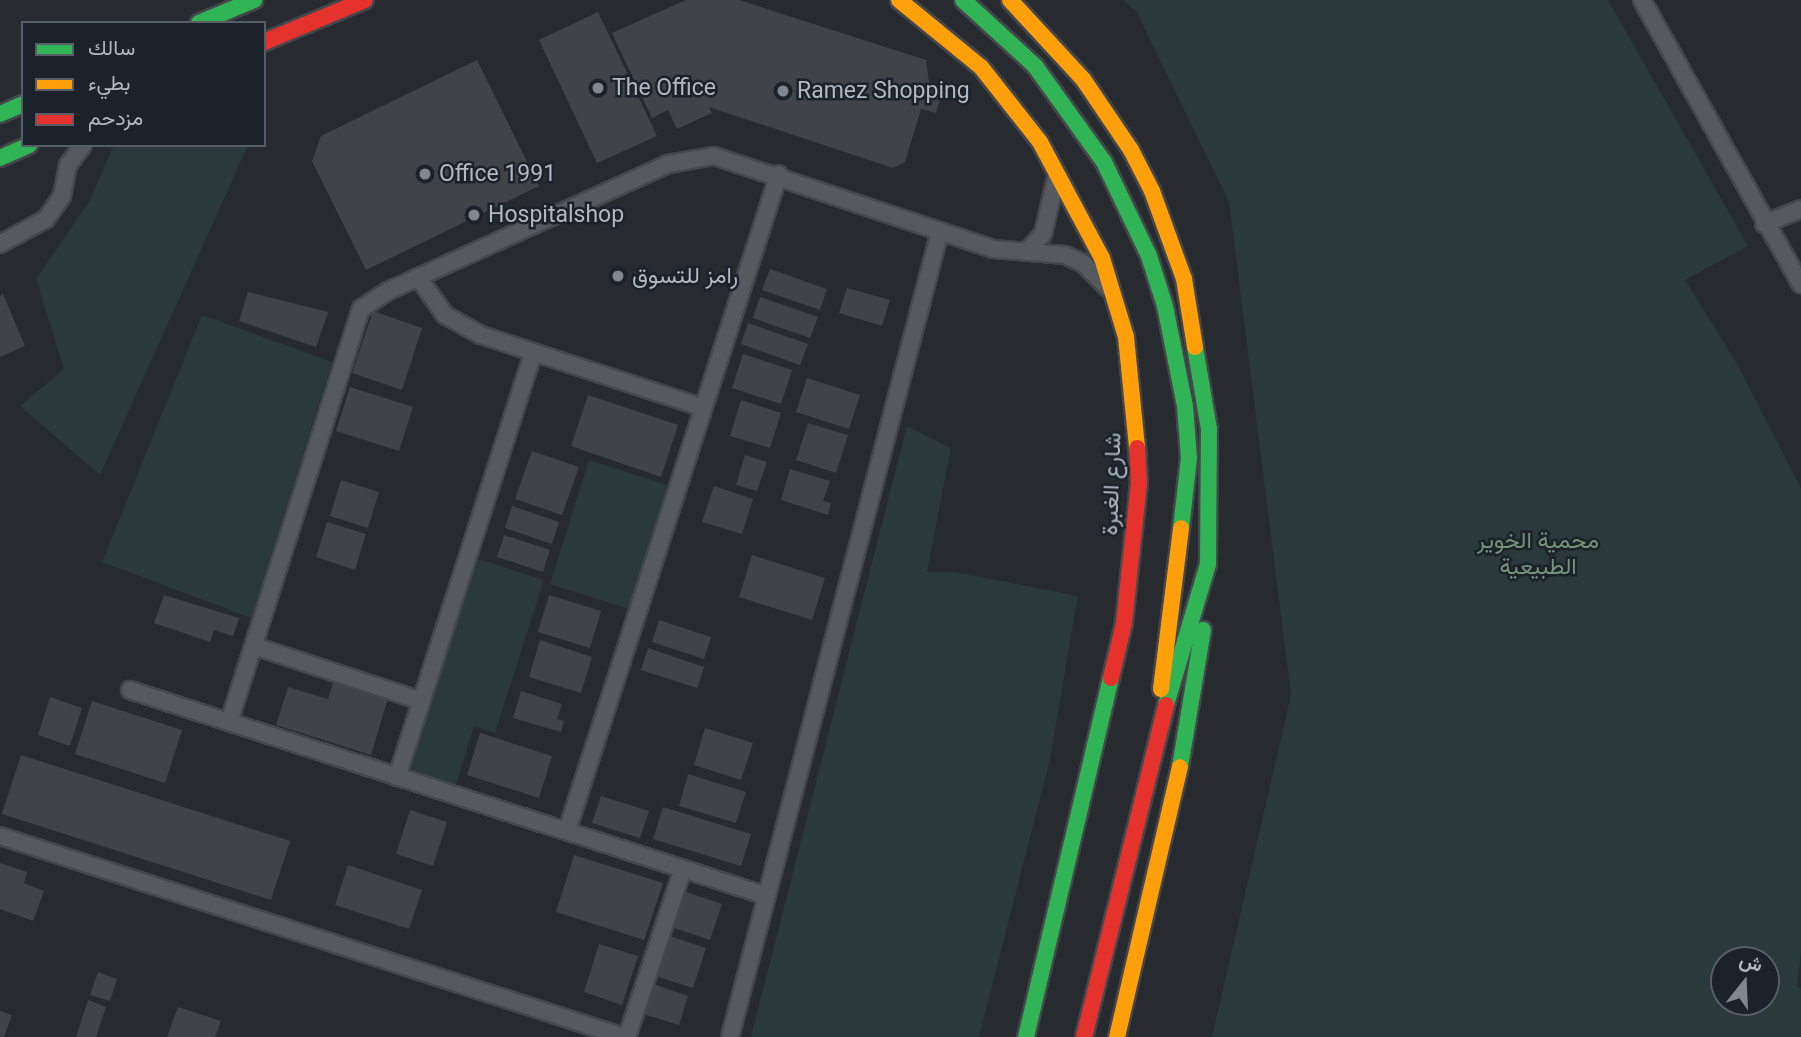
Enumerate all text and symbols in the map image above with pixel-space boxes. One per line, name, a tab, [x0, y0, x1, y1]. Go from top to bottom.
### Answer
legend	[21, 21, 266, 147]
text: سالك	[88, 36, 135, 60]
text: بطيء	[88, 71, 131, 95]
place label: The Office	[612, 74, 716, 102]
place label: Ramez Shopping	[797, 77, 970, 105]
marker: The Office	[590, 80, 606, 96]
marker: Ramez Shopping	[775, 83, 791, 99]
text: مزدحم	[88, 106, 143, 130]
place label: Office 1991	[439, 160, 556, 188]
marker: Office 1991	[417, 166, 433, 182]
place label: Hospitalshop	[488, 201, 624, 229]
marker: Hospitalshop	[466, 207, 482, 223]
place label: رامز للتسوق	[632, 262, 738, 290]
marker: رامز للتسوق	[610, 268, 626, 284]
street label: شارع الغبرة	[1096, 432, 1128, 536]
park label: محمية الخوير الطبيعية	[1477, 527, 1599, 581]
north arrow	[1710, 946, 1780, 1016]
text: ش	[1737, 948, 1765, 977]

